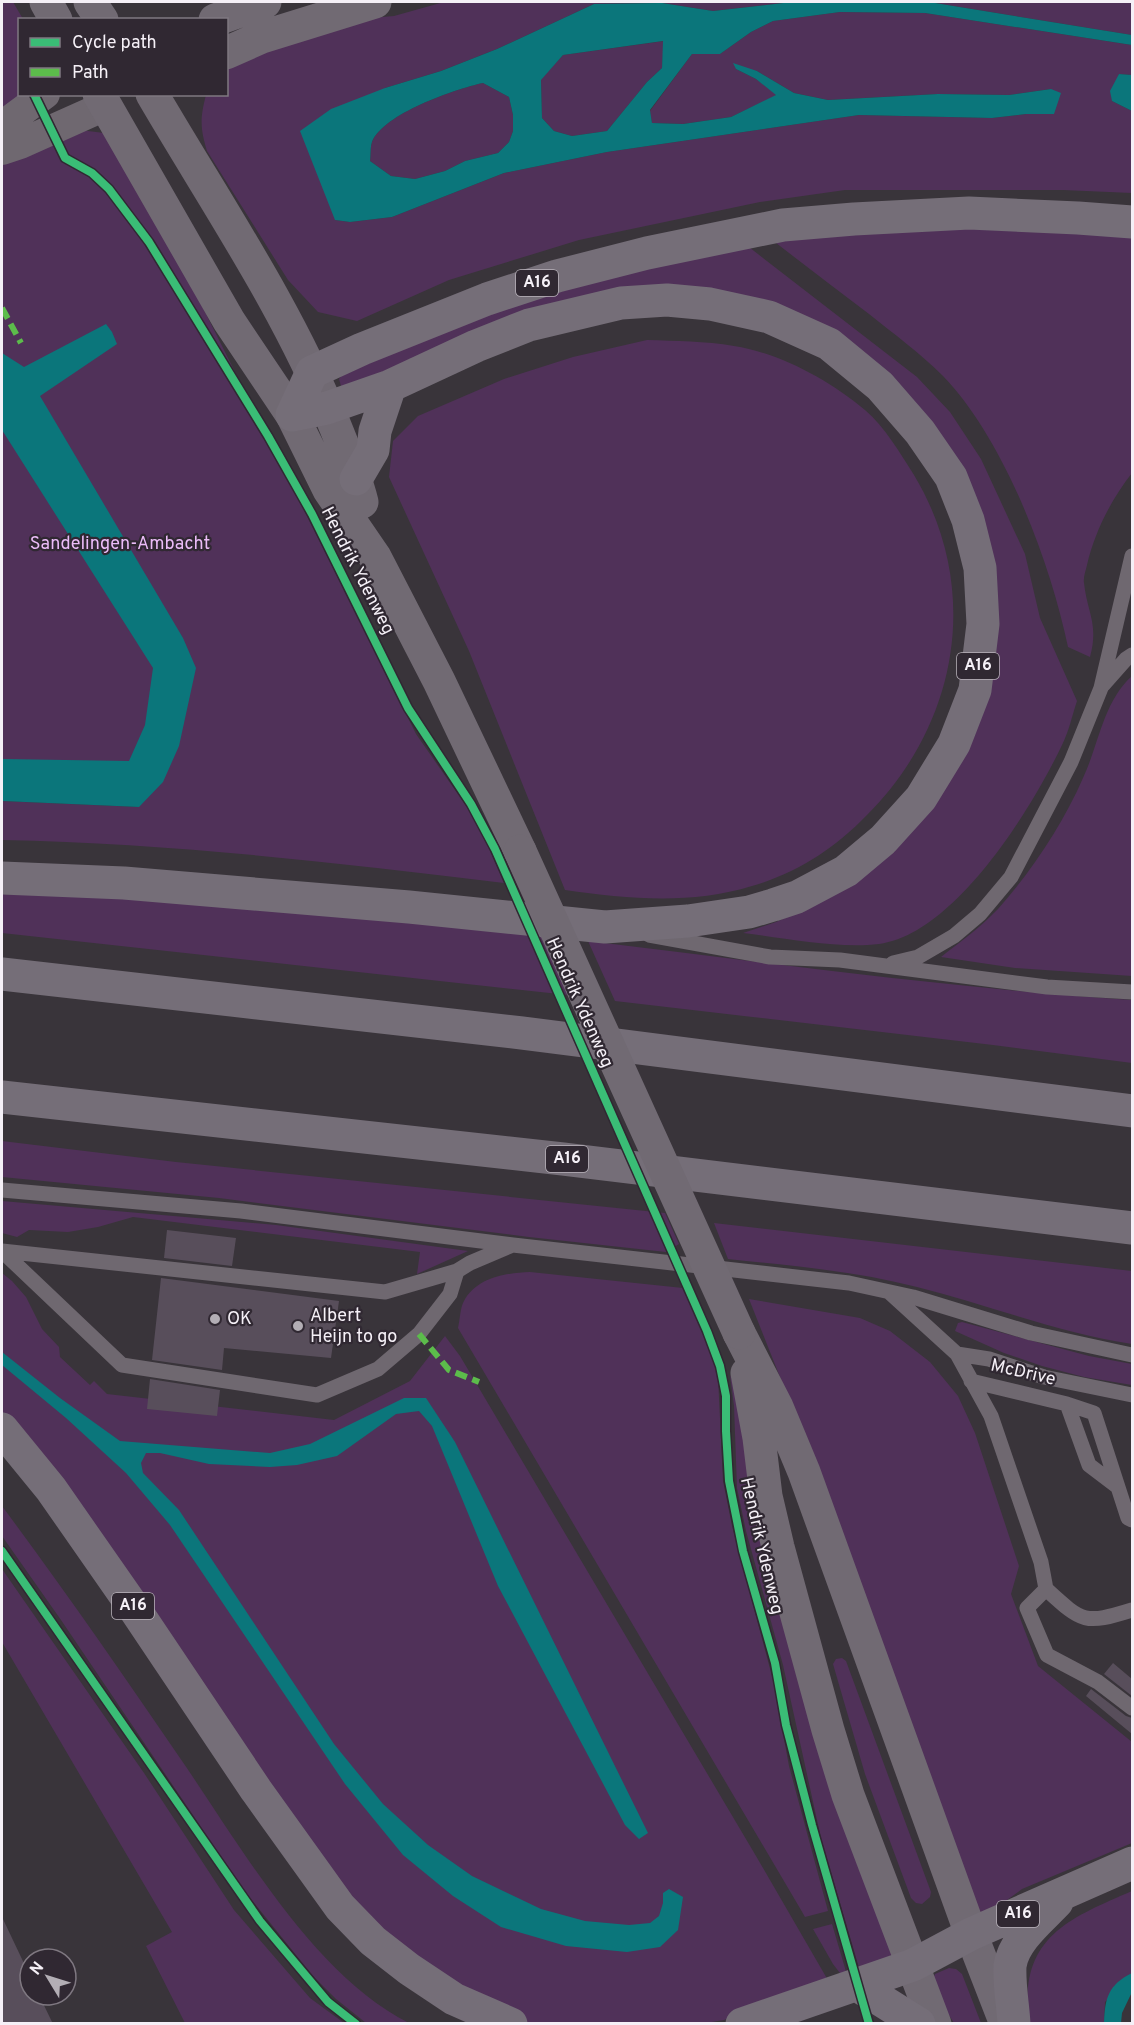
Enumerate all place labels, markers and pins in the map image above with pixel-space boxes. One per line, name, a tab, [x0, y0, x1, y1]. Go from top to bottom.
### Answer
place label: Albert Heijn to go	[310, 1305, 397, 1349]
place label: OK	[227, 1308, 252, 1331]
marker: OK	[208, 1312, 222, 1326]
marker: Albert Heijn to go	[291, 1319, 305, 1333]

